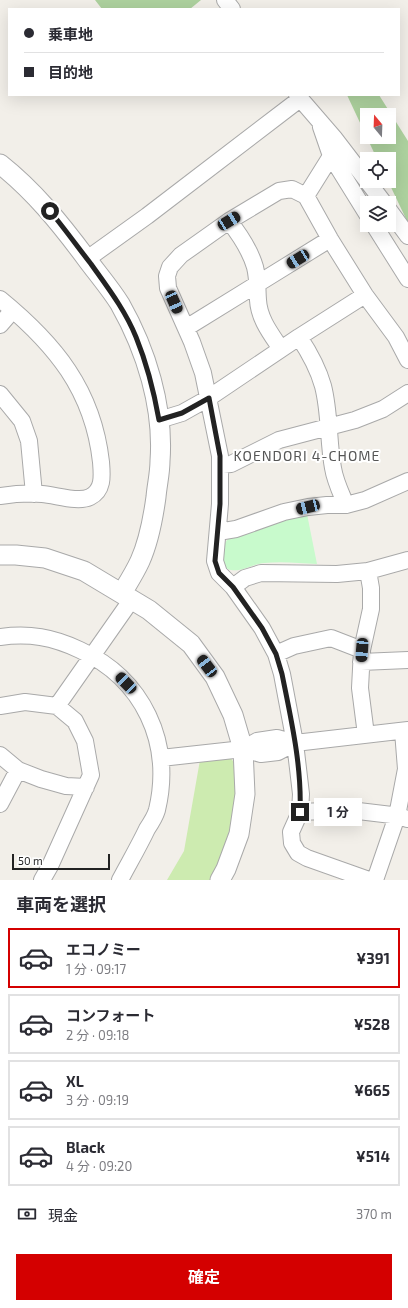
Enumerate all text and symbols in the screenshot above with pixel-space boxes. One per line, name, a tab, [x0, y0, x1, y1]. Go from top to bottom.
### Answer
text: 乗車地	[48, 25, 93, 43]
text: 目的地	[48, 63, 93, 81]
north arrow	[360, 108, 396, 144]
map controls	[360, 108, 396, 232]
button: locate	[360, 152, 396, 188]
button: layers	[360, 196, 396, 232]
route start	[41, 202, 59, 220]
car	[216, 210, 242, 232]
car	[285, 248, 311, 270]
car	[164, 289, 184, 315]
district label: KOENDORI 4-CHOME	[234, 447, 380, 464]
car	[295, 498, 321, 516]
car	[355, 638, 369, 662]
car	[195, 653, 219, 679]
car	[113, 670, 139, 696]
callout: 1 分	[314, 798, 362, 826]
route end	[291, 803, 309, 821]
text: 1 分	[327, 804, 349, 820]
scale bar	[12, 852, 110, 871]
text: 50 m	[18, 854, 43, 867]
text: 車両を選択	[16, 893, 106, 915]
icon: car	[18, 940, 54, 976]
text: エコノミー	[66, 940, 141, 958]
text: ¥391	[356, 949, 390, 967]
text: 1 分 · 09:17	[66, 961, 126, 977]
icon: car	[18, 1006, 54, 1042]
text: コンフォート	[66, 1006, 156, 1024]
text: ¥528	[354, 1015, 390, 1033]
text: 2 分 · 09:18	[66, 1027, 129, 1043]
icon: car	[18, 1072, 54, 1108]
text: XL	[66, 1072, 84, 1090]
text: ¥665	[354, 1081, 390, 1099]
text: 3 分 · 09:19	[66, 1092, 129, 1108]
icon: car	[18, 1138, 54, 1174]
text: Black	[66, 1138, 105, 1156]
text: ¥514	[356, 1147, 390, 1165]
text: 4 分 · 09:20	[66, 1158, 132, 1174]
icon: cash	[16, 1203, 38, 1225]
text: 現金	[48, 1206, 78, 1224]
text: 370 m	[356, 1206, 392, 1222]
button: 確定	[16, 1254, 392, 1300]

